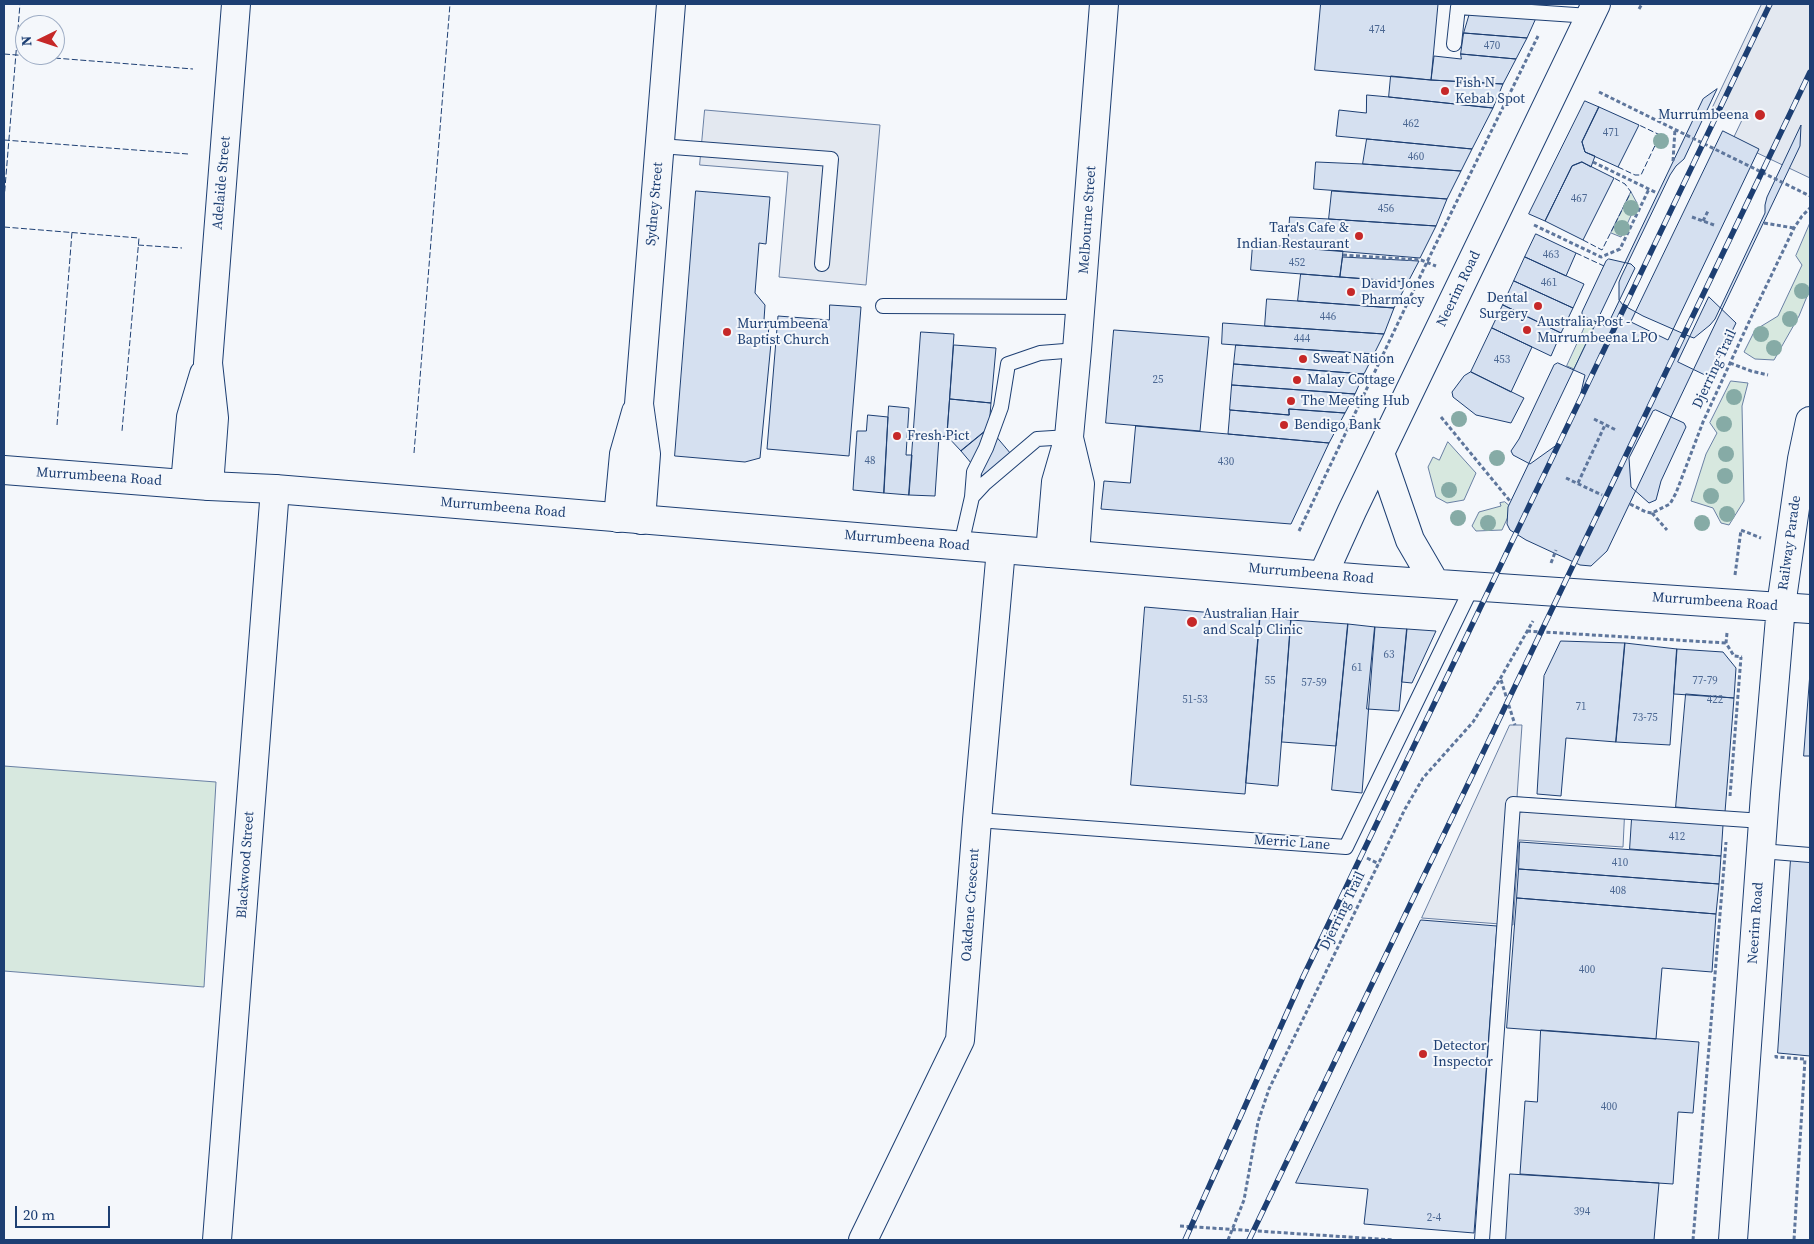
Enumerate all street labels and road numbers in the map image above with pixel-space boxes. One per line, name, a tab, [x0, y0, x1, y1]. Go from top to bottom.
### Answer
street label: Adelaide Street	[210, 136, 234, 230]
street label: Sydney Street	[643, 162, 667, 246]
street label: Melbourne Street	[1076, 165, 1100, 275]
street label: Neerim Road	[1433, 248, 1485, 330]
street label: Djerring Trail	[1689, 327, 1741, 411]
street label: Murrumbeena Road	[36, 464, 162, 490]
street label: Murrumbeena Road	[439, 494, 567, 522]
street label: Railway Parade	[1775, 494, 1805, 592]
street label: Murrumbeena Road	[843, 527, 971, 555]
street label: Murrumbeena Road	[1247, 560, 1375, 588]
street label: Murrumbeena Road	[1652, 589, 1778, 615]
street label: Blackwood Street	[234, 811, 258, 919]
street label: Merric Lane	[1253, 832, 1331, 854]
street label: Oakdene Crescent	[959, 848, 983, 962]
street label: Djerring Trail	[1317, 869, 1369, 953]
street label: Neerim Road	[1745, 881, 1767, 965]

